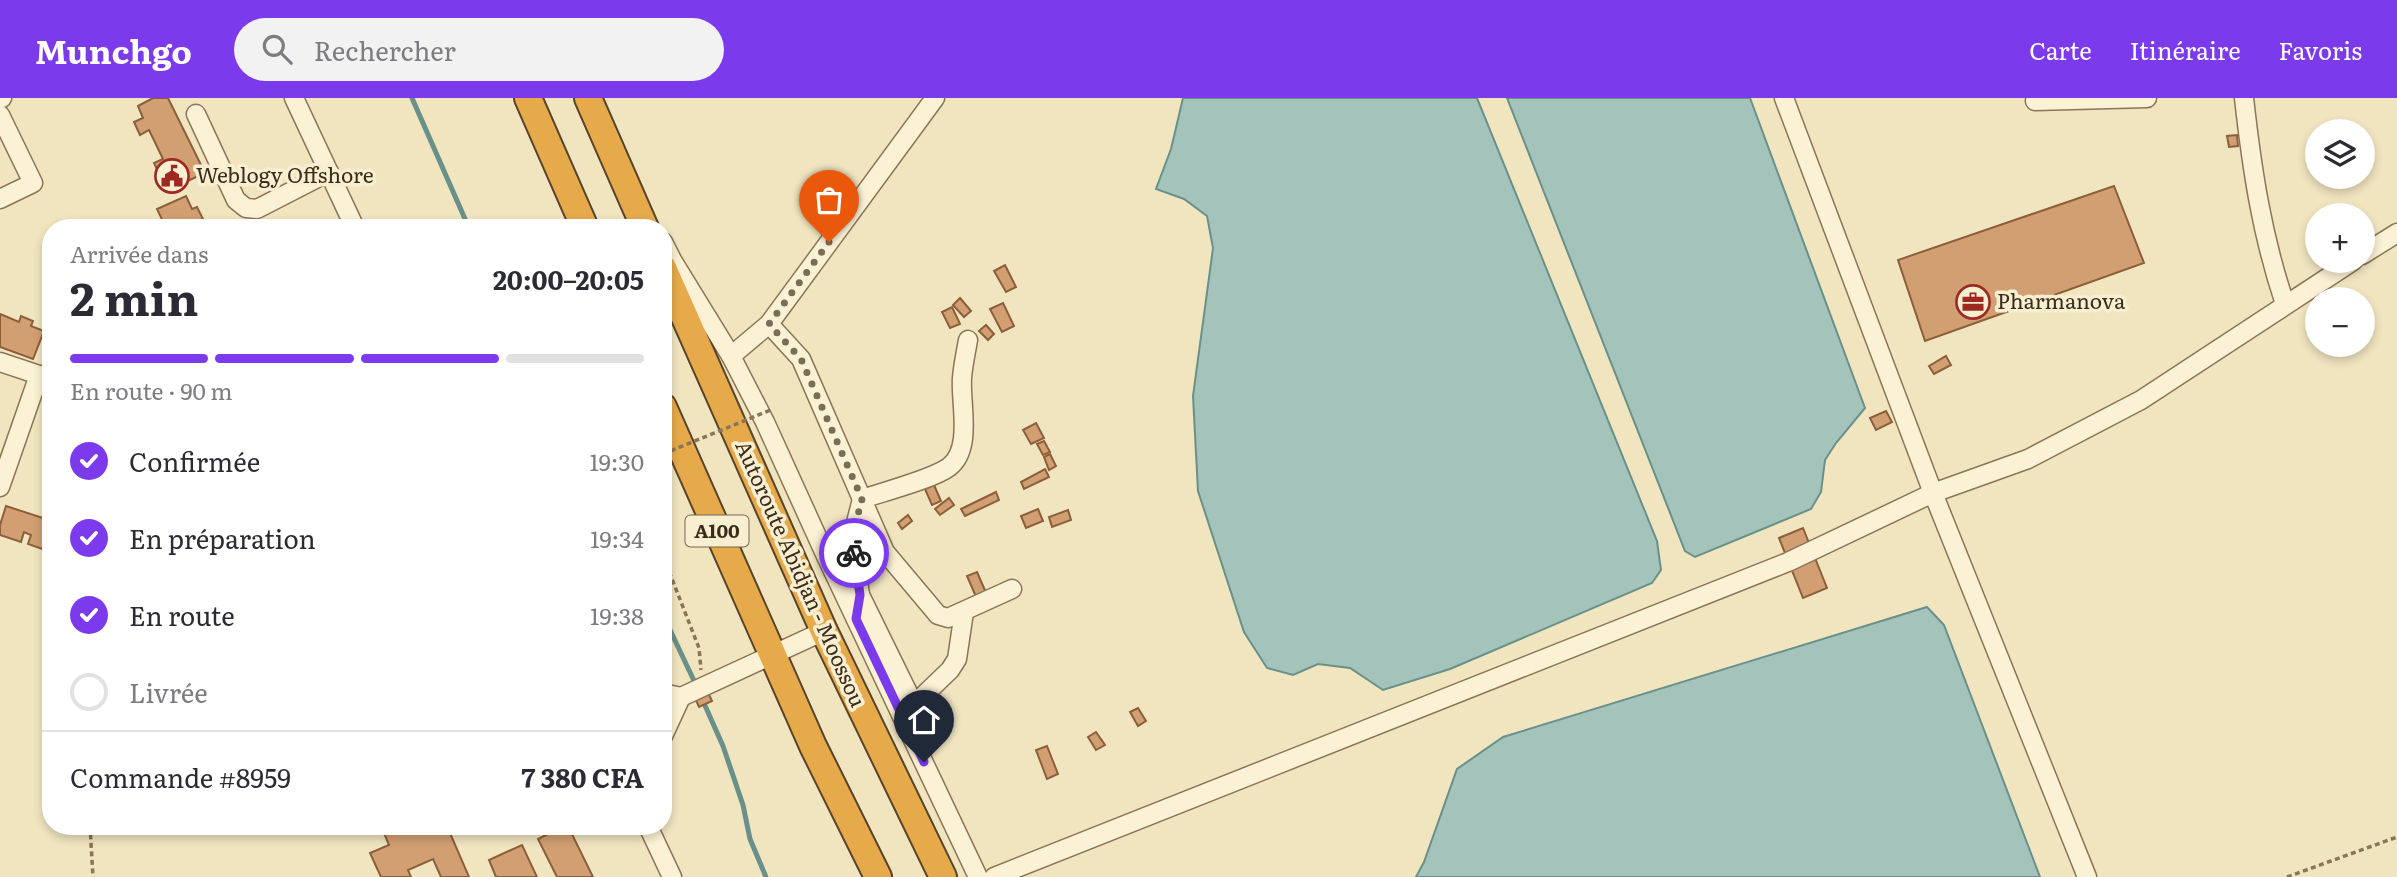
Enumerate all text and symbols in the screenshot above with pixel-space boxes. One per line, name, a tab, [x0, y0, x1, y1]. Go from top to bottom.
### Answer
search box	[234, 18, 724, 81]
text: Munchgo	[35, 25, 192, 74]
icon: search	[258, 30, 296, 68]
text: Rechercher	[314, 30, 456, 69]
text: Carte	[2029, 32, 2092, 67]
text: Itinéraire	[2130, 32, 2241, 67]
text: Favoris	[2279, 32, 2362, 67]
map controls	[2305, 119, 2375, 357]
button: layers	[2305, 119, 2375, 189]
public building icon: Weblogy Offshore	[153, 157, 191, 195]
place label: Weblogy Offshore	[196, 158, 374, 189]
pin	[799, 170, 859, 242]
icon: bag	[810, 181, 848, 219]
button: +	[2305, 203, 2375, 273]
text: Arrivée dans	[70, 236, 208, 270]
text: 20:00–20:05	[493, 259, 644, 298]
text: 2 min	[70, 262, 199, 330]
office icon: Pharmanova	[1954, 283, 1992, 321]
place label: Pharmanova	[1997, 284, 2126, 315]
button: −	[2305, 287, 2375, 357]
text: En route · 90 m	[70, 373, 233, 407]
street label: Autoroute Abidjan - Moossou	[729, 435, 875, 711]
text: Confirmée	[129, 441, 260, 480]
icon: check	[70, 442, 108, 480]
text: 19:30	[589, 444, 644, 478]
road number: A100	[686, 516, 748, 546]
text: En préparation	[129, 518, 316, 557]
courier	[819, 518, 889, 588]
icon: check	[70, 519, 108, 557]
text: 19:34	[590, 521, 644, 555]
icon: bike	[835, 534, 873, 572]
text: En route	[129, 595, 235, 634]
icon: check	[70, 596, 108, 634]
text: 19:38	[590, 598, 644, 632]
text: Livrée	[129, 672, 208, 711]
pin	[894, 690, 954, 762]
icon: home	[905, 701, 943, 739]
text: Commande #8959	[70, 757, 291, 796]
text: 7 380 CFA	[521, 757, 644, 796]

